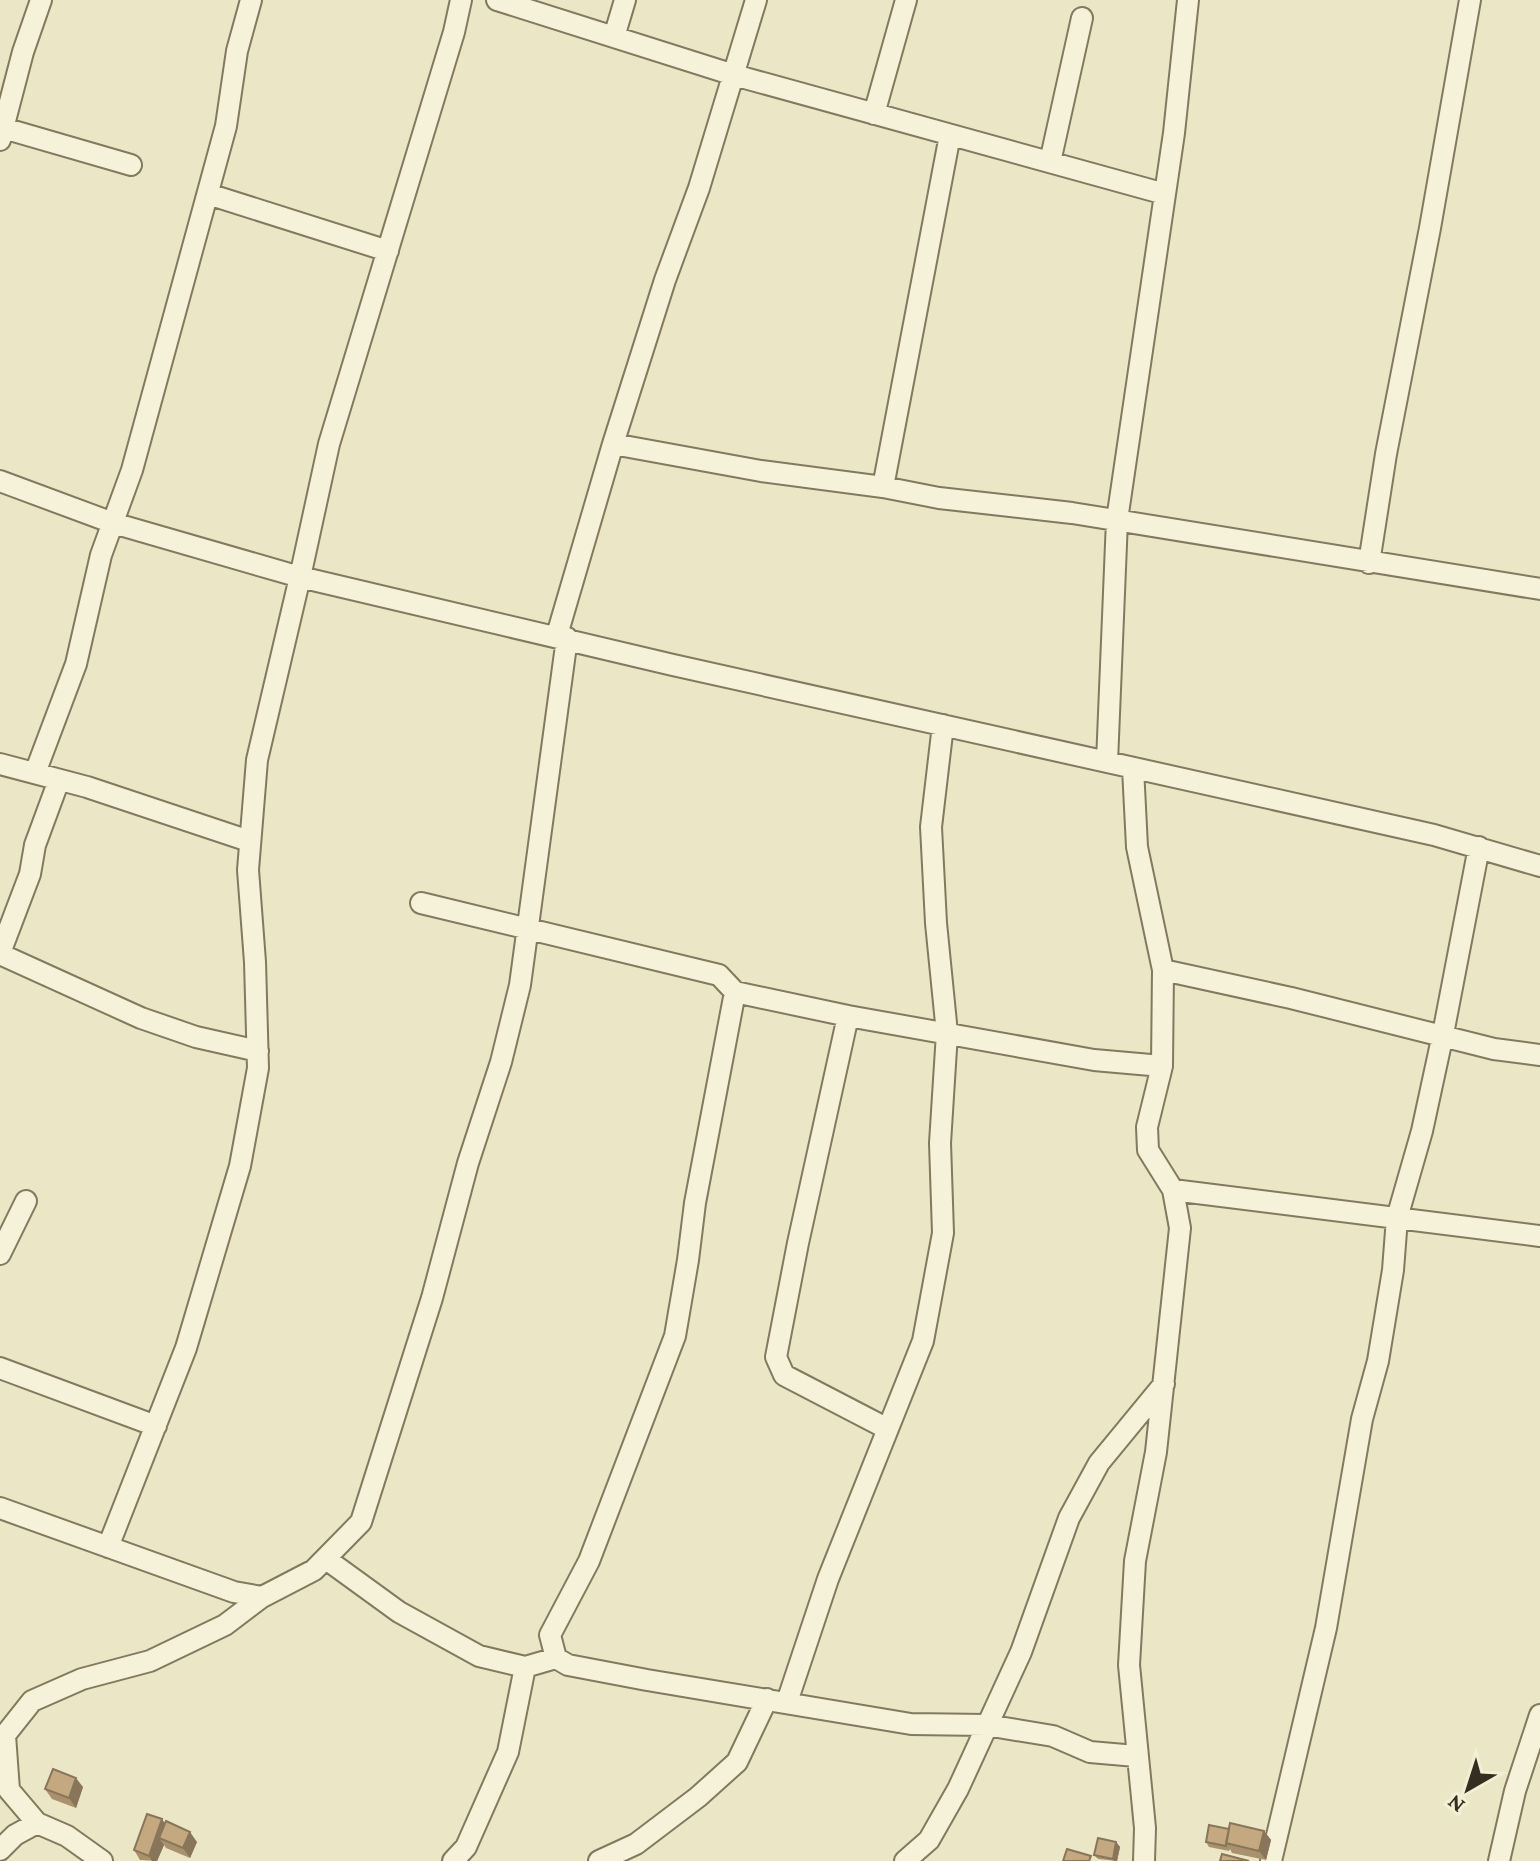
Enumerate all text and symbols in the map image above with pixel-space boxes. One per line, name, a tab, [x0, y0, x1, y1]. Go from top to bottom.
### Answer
north arrow	[1428, 1749, 1508, 1829]
text: N	[1442, 1790, 1469, 1819]

